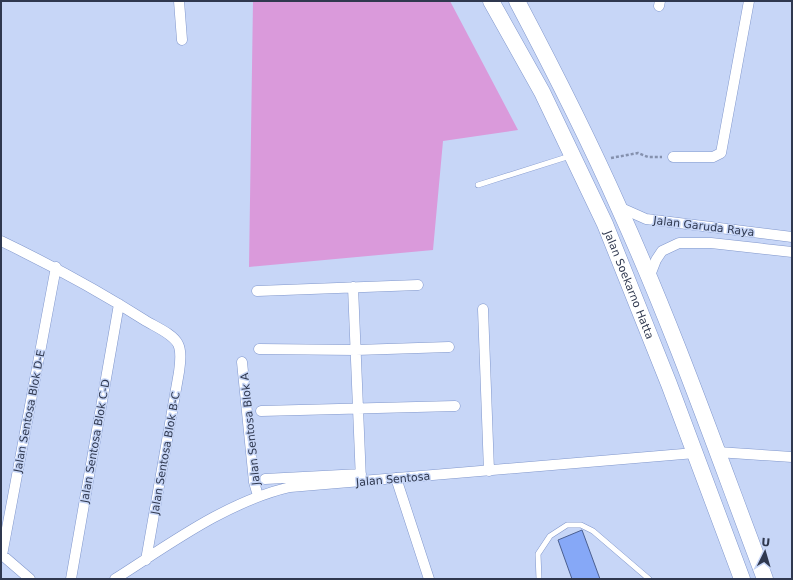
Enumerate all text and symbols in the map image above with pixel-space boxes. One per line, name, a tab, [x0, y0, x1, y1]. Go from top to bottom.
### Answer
street label: Jalan Garuda Raya	[652, 214, 755, 239]
street label: Jalan Soekarno Hatta	[601, 228, 656, 341]
street label: Jalan Sentosa Blok D-E	[11, 349, 48, 474]
street label: Jalan Sentosa Blok A	[238, 372, 263, 487]
street label: Jalan Sentosa Blok C-D	[78, 378, 113, 505]
street label: Jalan Sentosa Blok B-C	[148, 390, 183, 516]
street label: Jalan Sentosa	[354, 470, 431, 489]
north arrow	[745, 532, 785, 572]
text: U	[761, 536, 771, 549]

